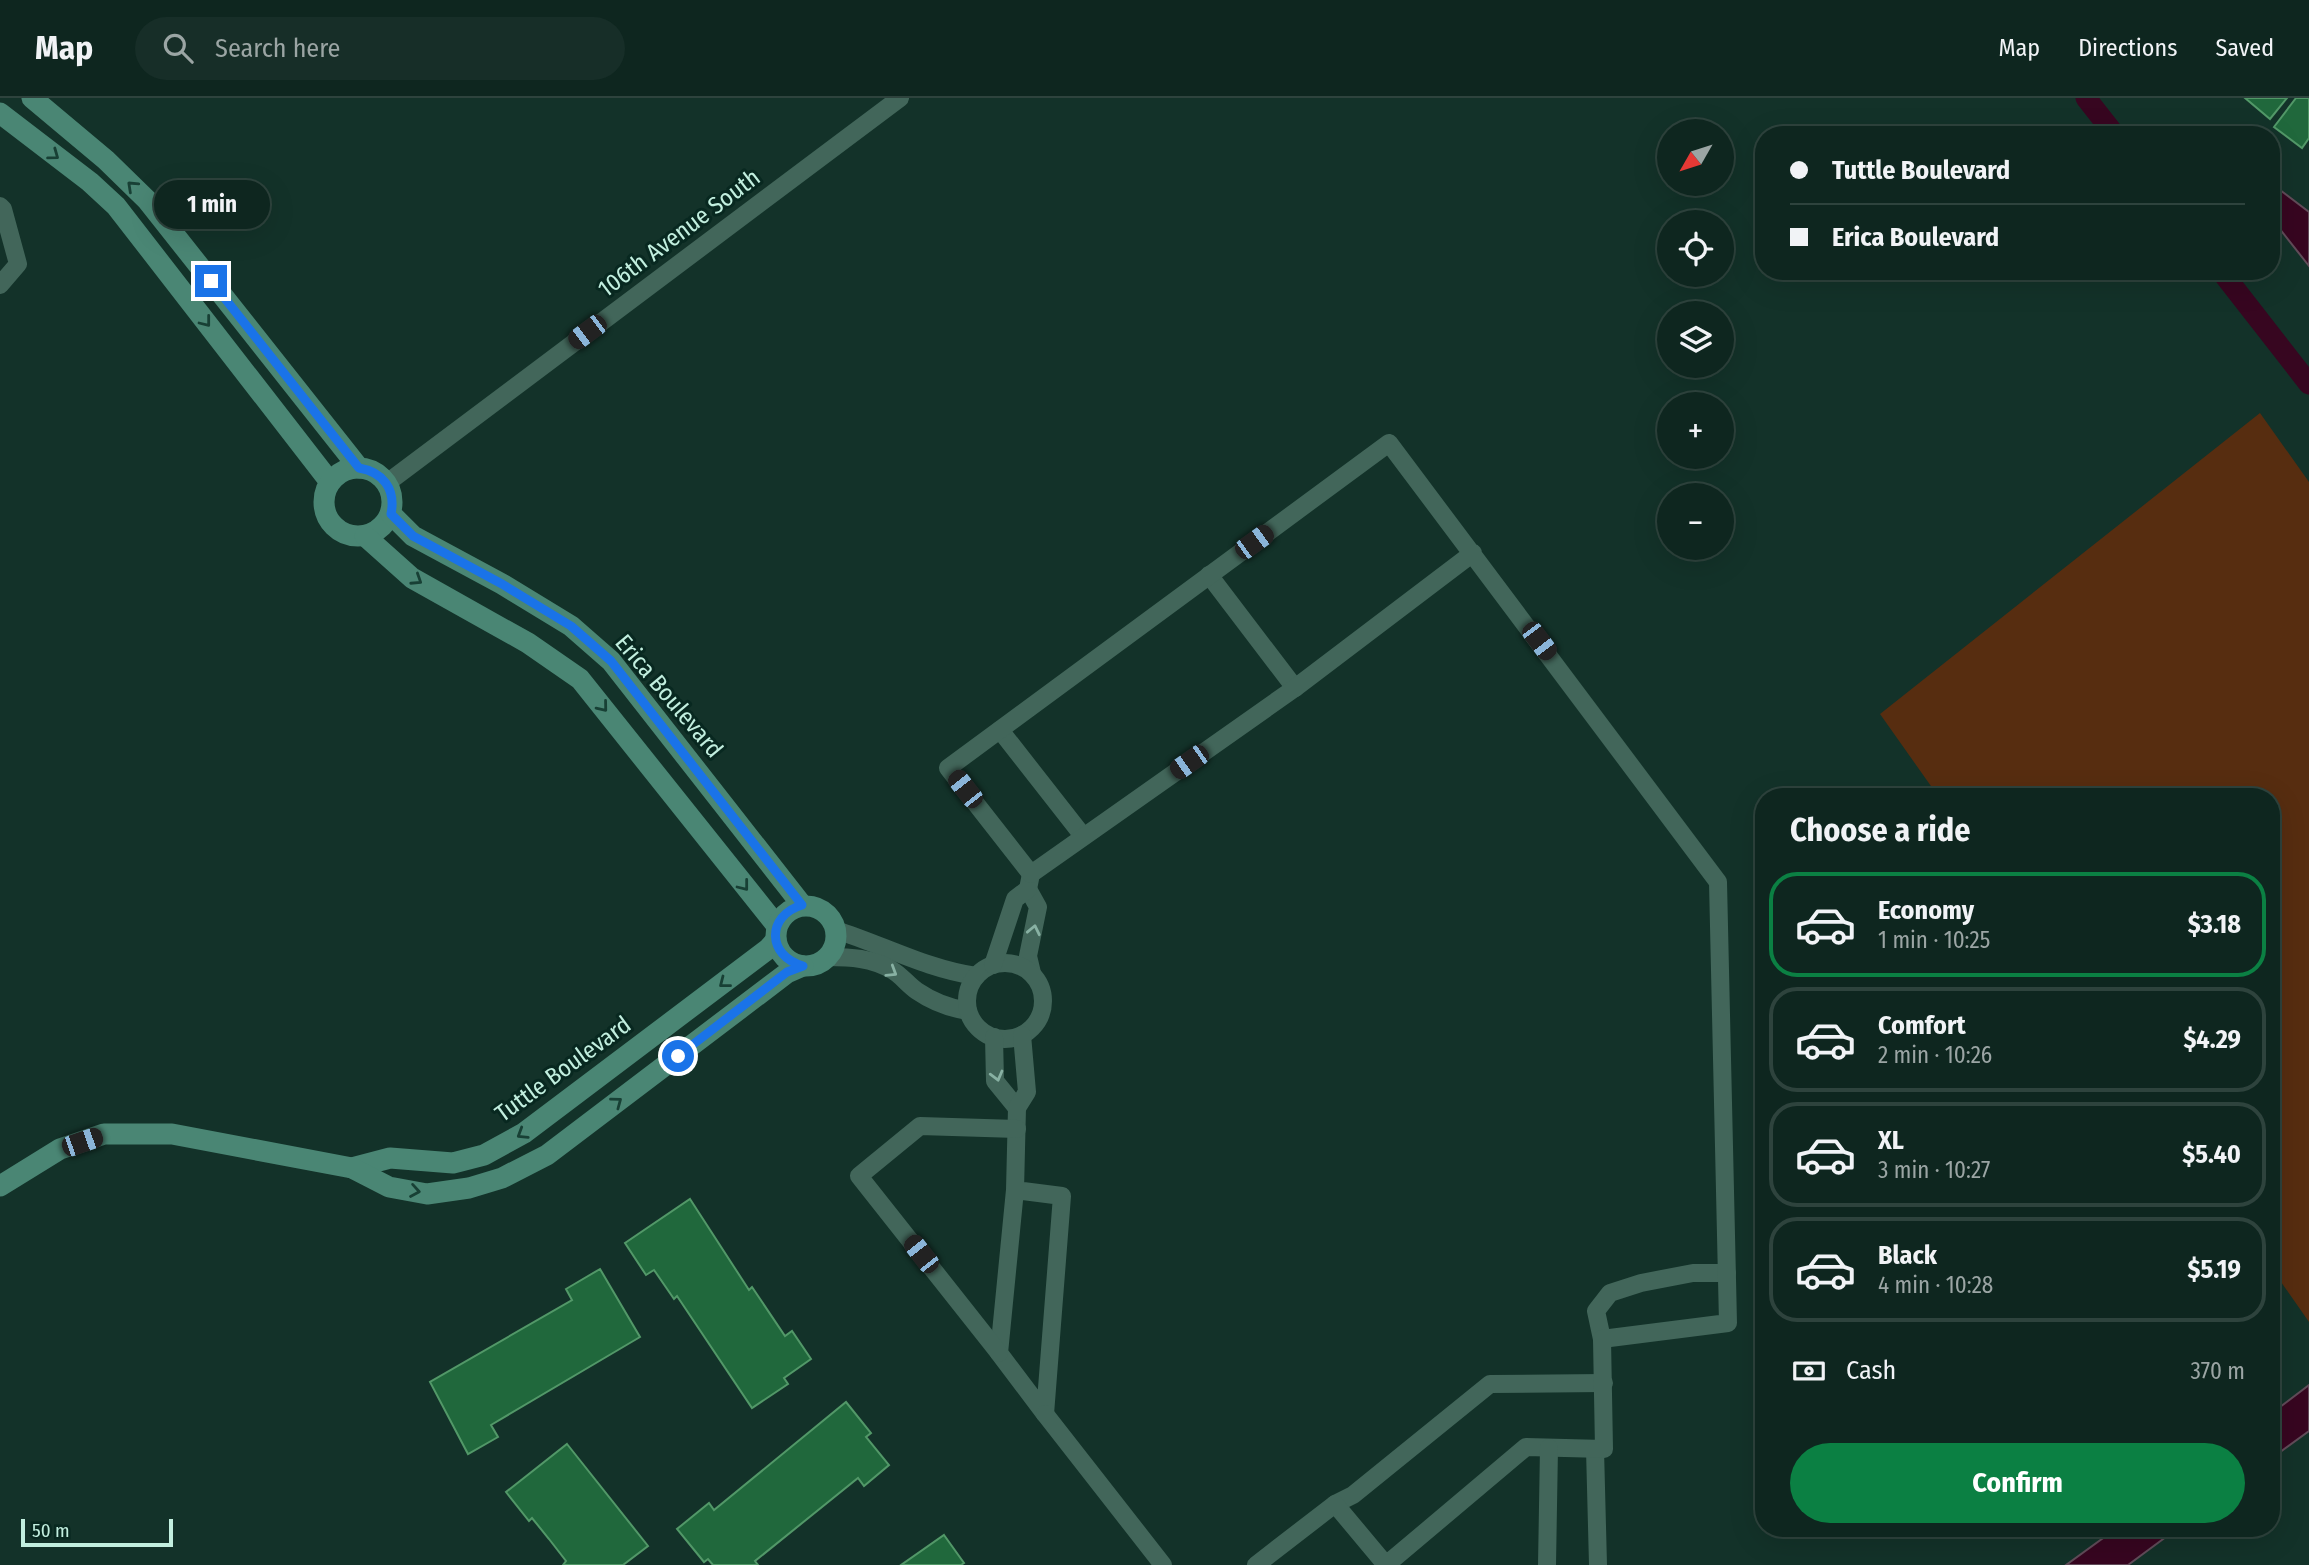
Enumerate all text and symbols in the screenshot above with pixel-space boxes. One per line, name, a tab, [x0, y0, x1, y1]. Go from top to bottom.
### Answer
search box	[135, 17, 625, 80]
text: Map	[35, 28, 93, 68]
icon: search	[159, 29, 197, 67]
text: Search here	[215, 33, 340, 64]
text: Map	[1999, 34, 2040, 62]
text: Directions	[2078, 34, 2177, 62]
text: Saved	[2215, 34, 2274, 62]
north arrow	[1657, 119, 1734, 196]
map controls	[1657, 119, 1734, 560]
one-way arrow	[46, 147, 59, 160]
text: Tuttle Boulevard	[1832, 155, 2010, 186]
street label: 106th Avenue South	[593, 163, 765, 303]
callout: 1 min	[153, 180, 269, 228]
one-way arrow	[127, 181, 140, 194]
text: 1 min	[187, 190, 237, 218]
button: locate	[1657, 210, 1734, 287]
text: Erica Boulevard	[1832, 222, 1999, 253]
route end	[195, 265, 227, 297]
button: layers	[1657, 301, 1734, 378]
car	[564, 311, 611, 353]
one-way arrow	[198, 314, 211, 327]
button: +	[1657, 392, 1734, 469]
button: −	[1657, 483, 1734, 560]
car	[1231, 521, 1278, 563]
one-way arrow	[410, 571, 423, 584]
car	[1518, 618, 1561, 664]
street label: Erica Boulevard	[609, 629, 729, 763]
one-way arrow	[595, 700, 608, 712]
car	[1166, 741, 1213, 783]
car	[944, 766, 987, 812]
text: Choose a ride	[1790, 811, 1971, 849]
one-way arrow	[736, 878, 749, 890]
icon: car	[1794, 893, 1857, 956]
text: Economy	[1878, 895, 1974, 926]
text: $3.18	[2188, 909, 2241, 940]
one-way arrow	[1025, 924, 1040, 936]
text: 1 min · 10:25	[1878, 926, 1990, 954]
one-way arrow	[885, 964, 898, 977]
one-way arrow	[719, 975, 731, 988]
icon: car	[1794, 1008, 1857, 1071]
street label: Tuttle Boulevard	[490, 1010, 636, 1128]
text: Comfort	[1878, 1010, 1966, 1041]
text: $4.29	[2183, 1024, 2241, 1055]
route start	[662, 1040, 694, 1072]
text: 2 min · 10:26	[1878, 1041, 1992, 1069]
one-way arrow	[989, 1069, 1003, 1081]
one-way arrow	[610, 1097, 622, 1110]
icon: car	[1794, 1123, 1857, 1186]
car	[59, 1125, 106, 1159]
one-way arrow	[516, 1125, 529, 1138]
text: XL	[1878, 1125, 1904, 1156]
text: $5.40	[2182, 1139, 2241, 1170]
text: 3 min · 10:27	[1878, 1156, 1990, 1184]
one-way arrow	[409, 1183, 421, 1198]
car	[900, 1231, 943, 1277]
icon: car	[1794, 1238, 1857, 1301]
text: Black	[1878, 1240, 1937, 1271]
text: $5.19	[2187, 1254, 2241, 1285]
text: 4 min · 10:28	[1878, 1271, 1993, 1299]
icon: cash	[1790, 1352, 1828, 1390]
text: Cash	[1846, 1355, 1896, 1386]
text: 370 m	[2191, 1357, 2245, 1385]
button: Confirm	[1790, 1443, 2245, 1523]
scale bar	[21, 1516, 173, 1548]
text: 50 m	[32, 1519, 70, 1542]

